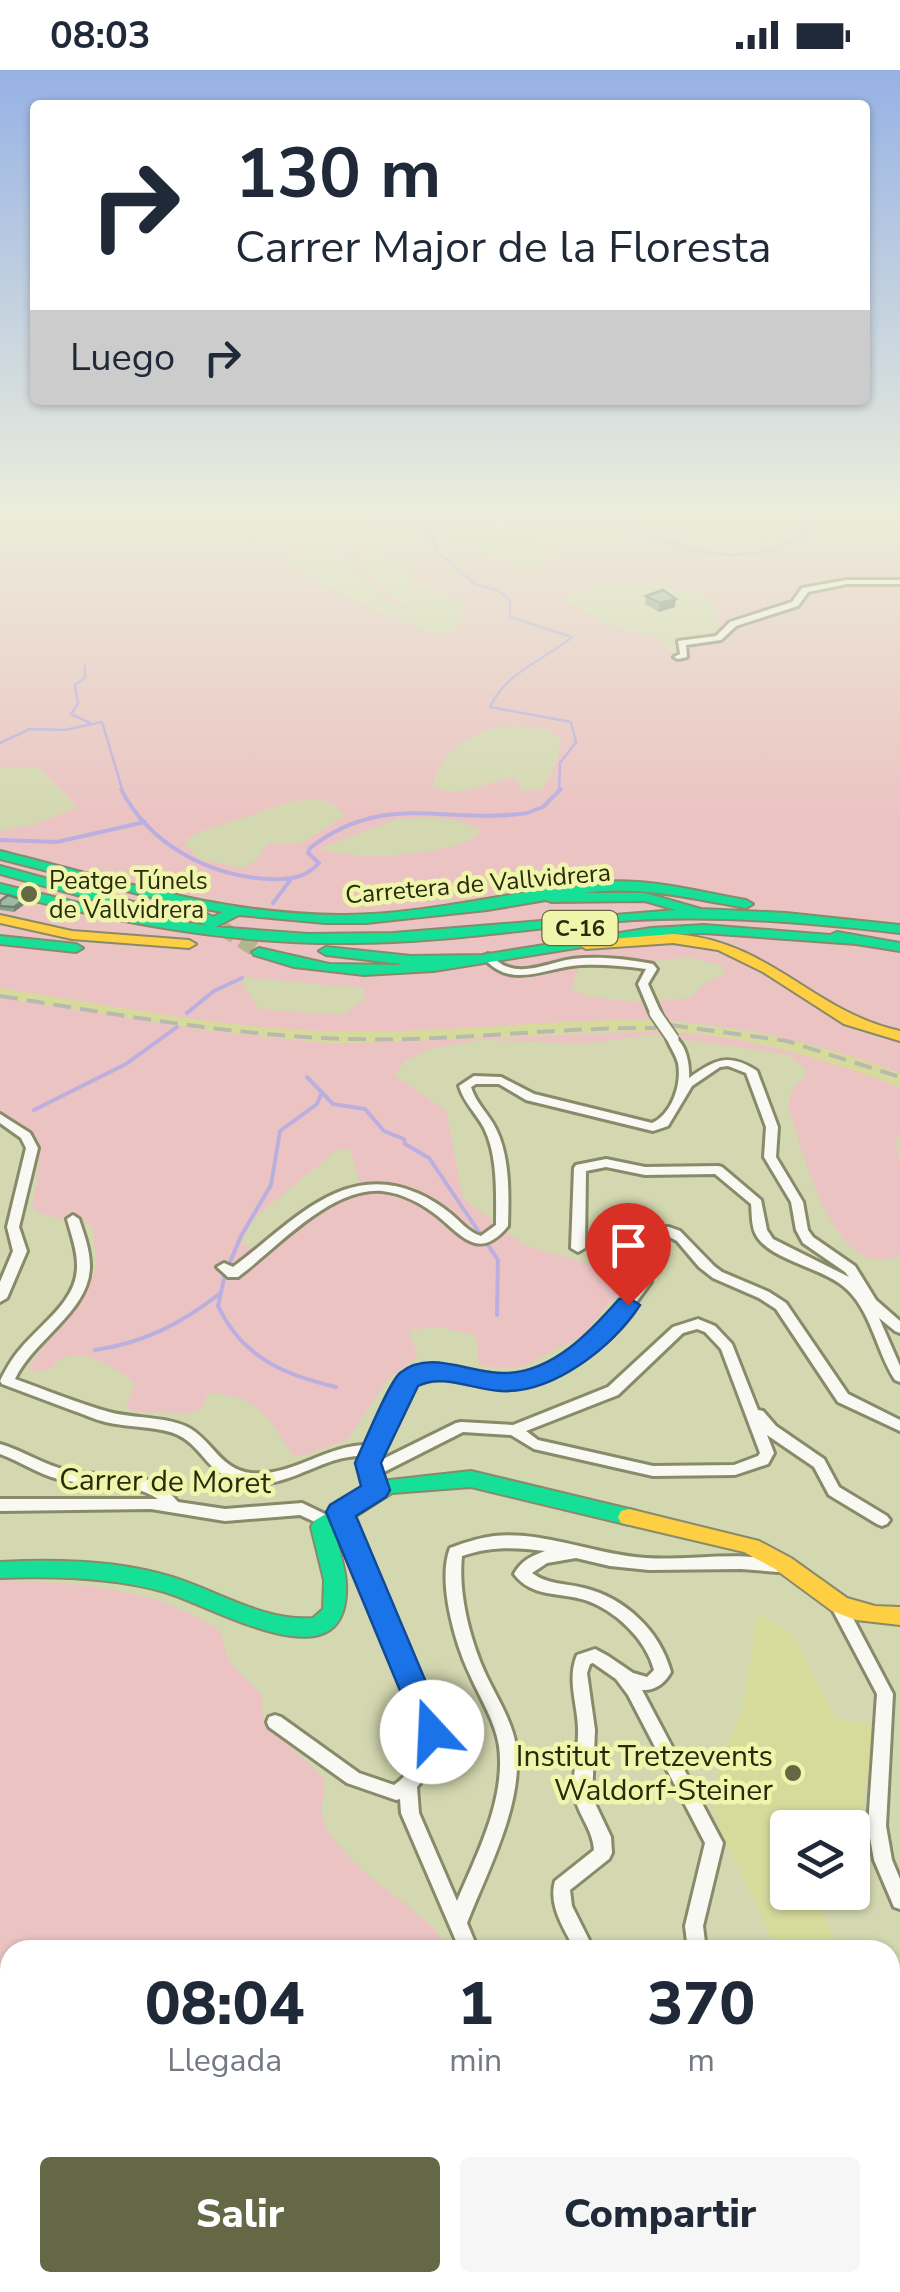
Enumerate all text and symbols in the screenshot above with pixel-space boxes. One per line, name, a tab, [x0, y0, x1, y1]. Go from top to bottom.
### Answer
text: 08:03	[50, 10, 151, 61]
text: 130 m	[235, 126, 441, 222]
icon: right	[70, 140, 200, 270]
text: Carrer Major de la Floresta	[235, 217, 772, 278]
icon: right	[195, 330, 250, 385]
text: Luego	[70, 332, 175, 383]
street label: Carretera de Vallvidrera	[344, 855, 612, 913]
place label: Peatge Túnels de Vallvidrera	[49, 864, 208, 927]
marker: Peatge Túnels de Vallvidrera	[18, 883, 40, 905]
road number: C-16	[542, 911, 618, 945]
pin	[586, 1203, 671, 1306]
icon: arrive	[601, 1218, 656, 1273]
street label: Carrer de Moret	[59, 1459, 272, 1504]
position arrow	[380, 1680, 484, 1784]
place label: Institut Tretzevents Waldorf-Steiner	[516, 1736, 773, 1811]
marker: Institut Tretzevents Waldorf-Steiner	[782, 1762, 804, 1784]
map controls	[770, 1810, 870, 1910]
button: layers	[770, 1810, 870, 1910]
text: 08:04	[145, 1963, 304, 2045]
text: 1	[458, 1963, 494, 2045]
text: 370	[647, 1963, 755, 2045]
text: Llegada	[167, 2039, 282, 2082]
text: min	[449, 2039, 502, 2082]
text: m	[687, 2039, 715, 2082]
button: Salir	[40, 2157, 440, 2272]
button: Compartir	[460, 2157, 860, 2272]

